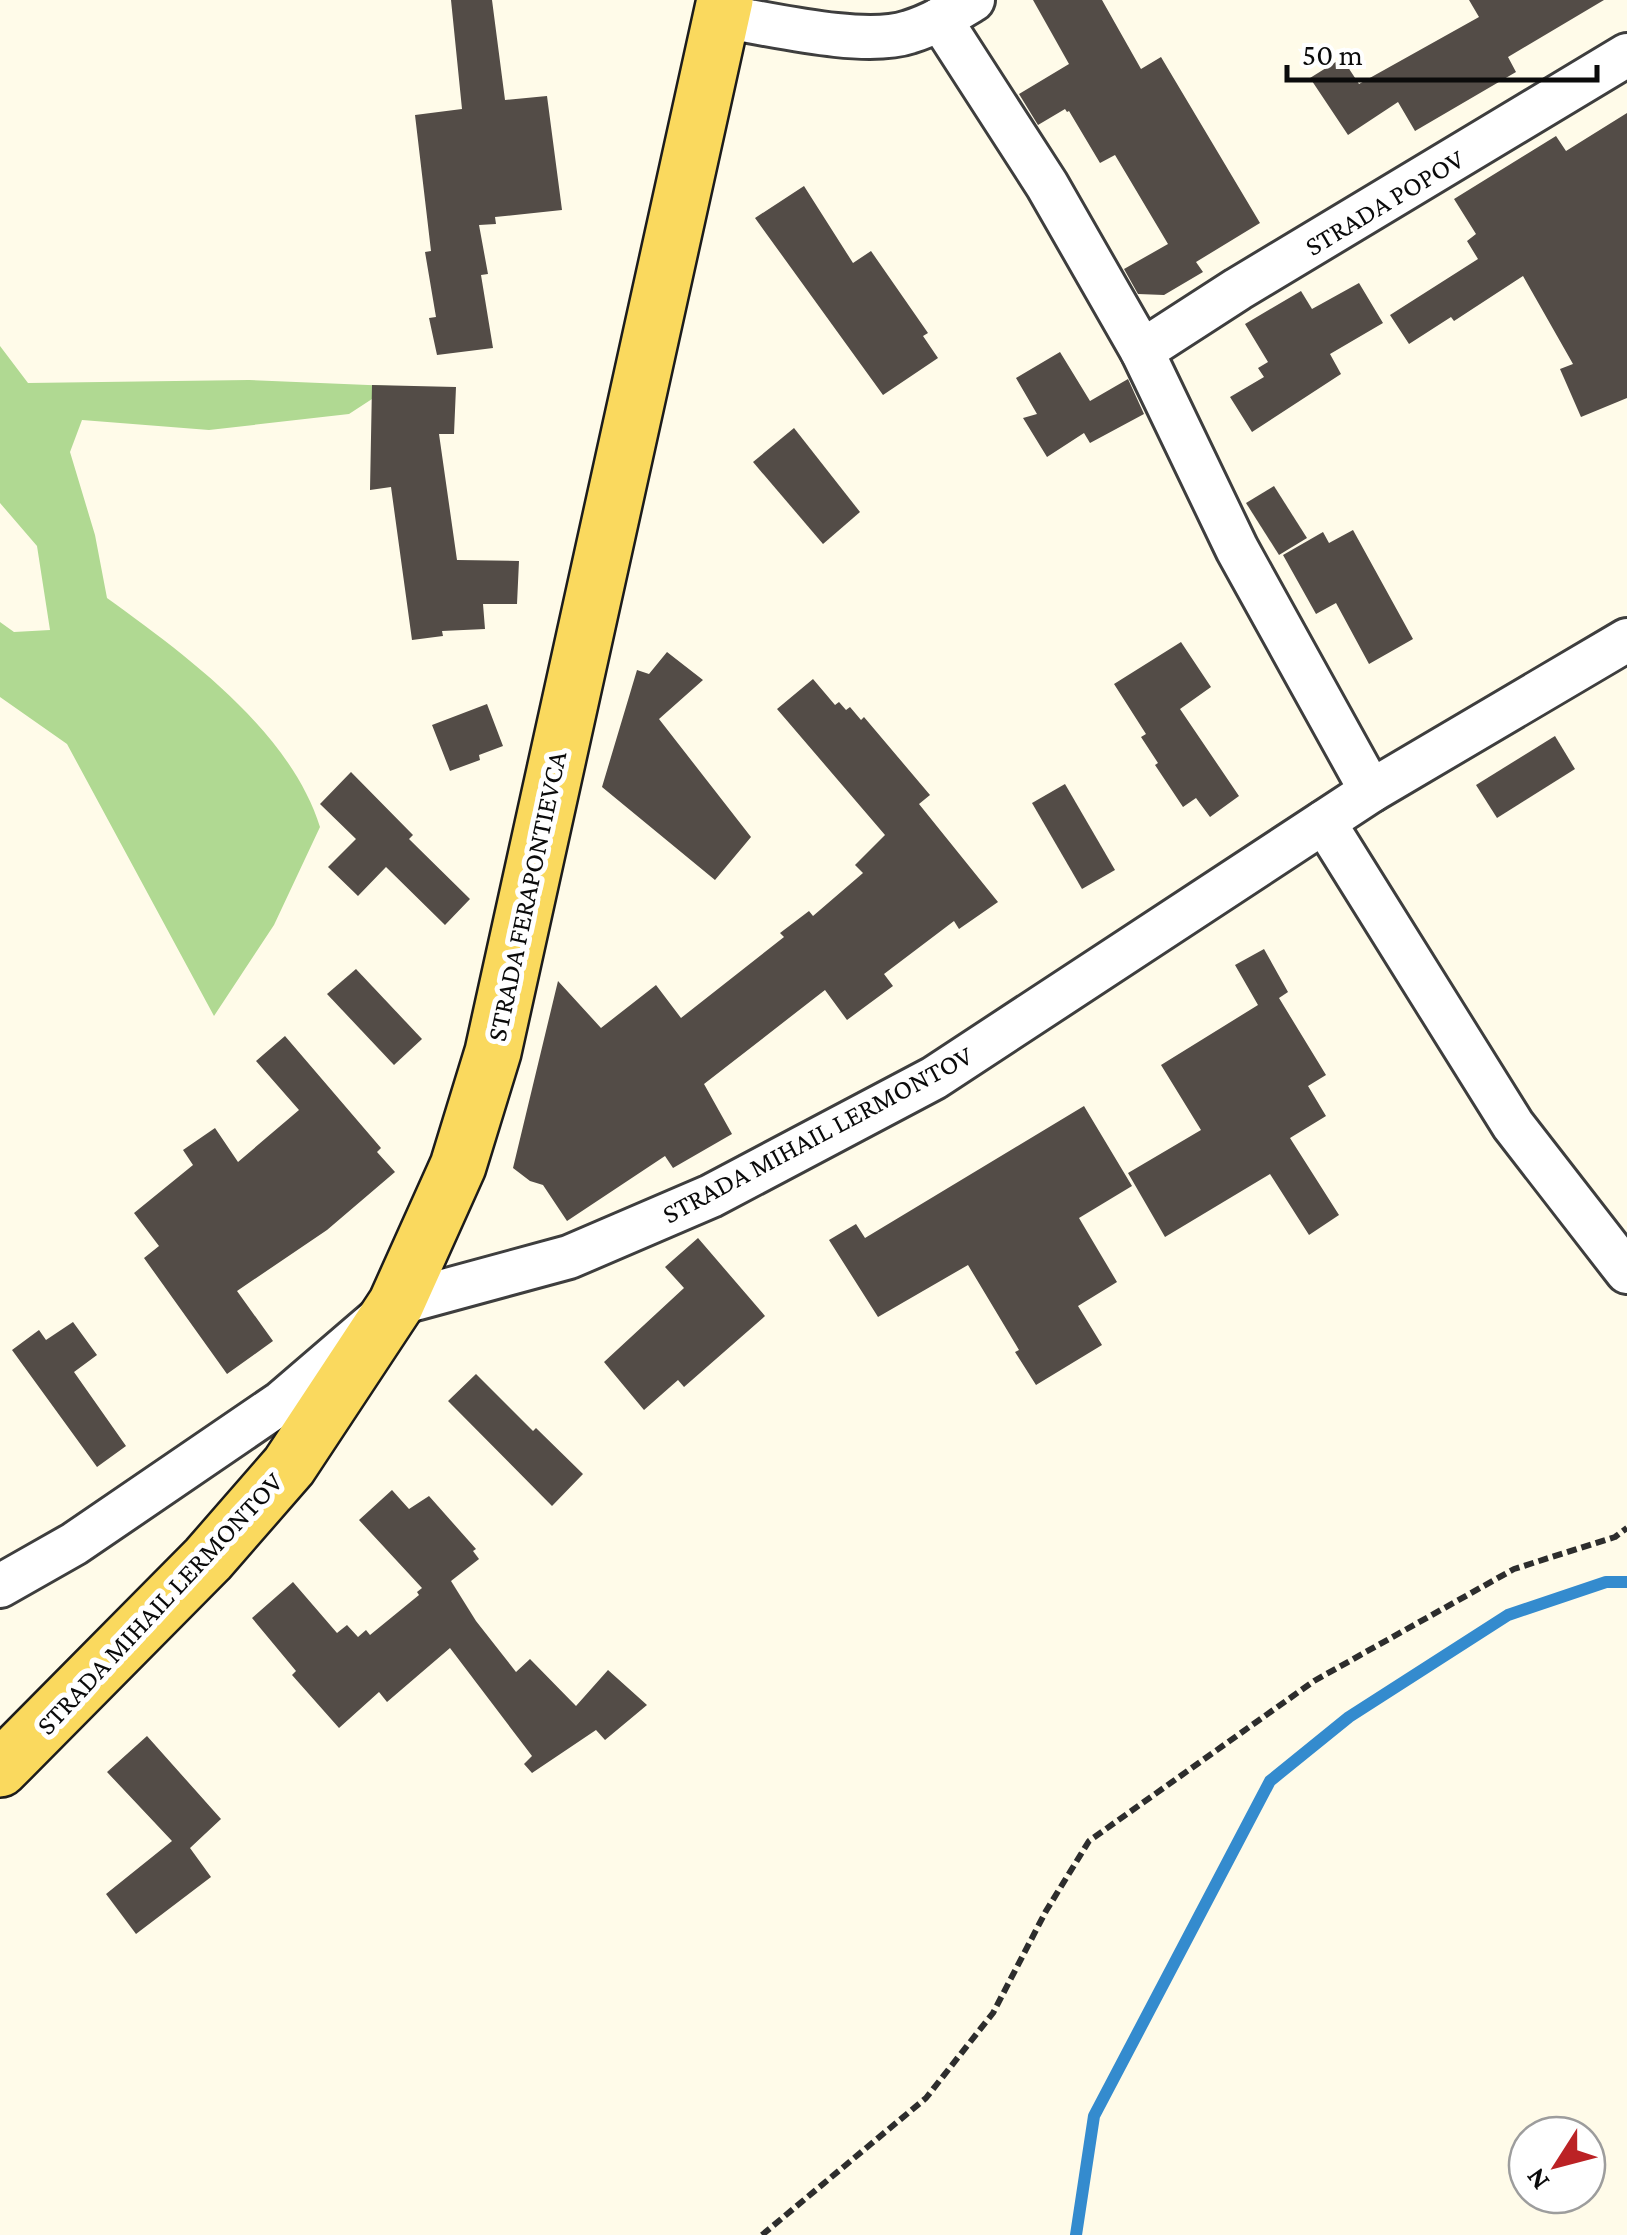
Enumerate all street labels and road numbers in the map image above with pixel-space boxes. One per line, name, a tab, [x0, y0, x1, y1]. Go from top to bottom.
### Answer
street label: STRADA POPOV	[1299, 143, 1469, 262]
street label: STRADA FERAPONTIEVCA	[481, 748, 572, 1044]
street label: STRADA MIHAIL LERMONTOV	[657, 1039, 978, 1229]
street label: STRADA MIHAIL LERMONTOV	[30, 1466, 289, 1741]

